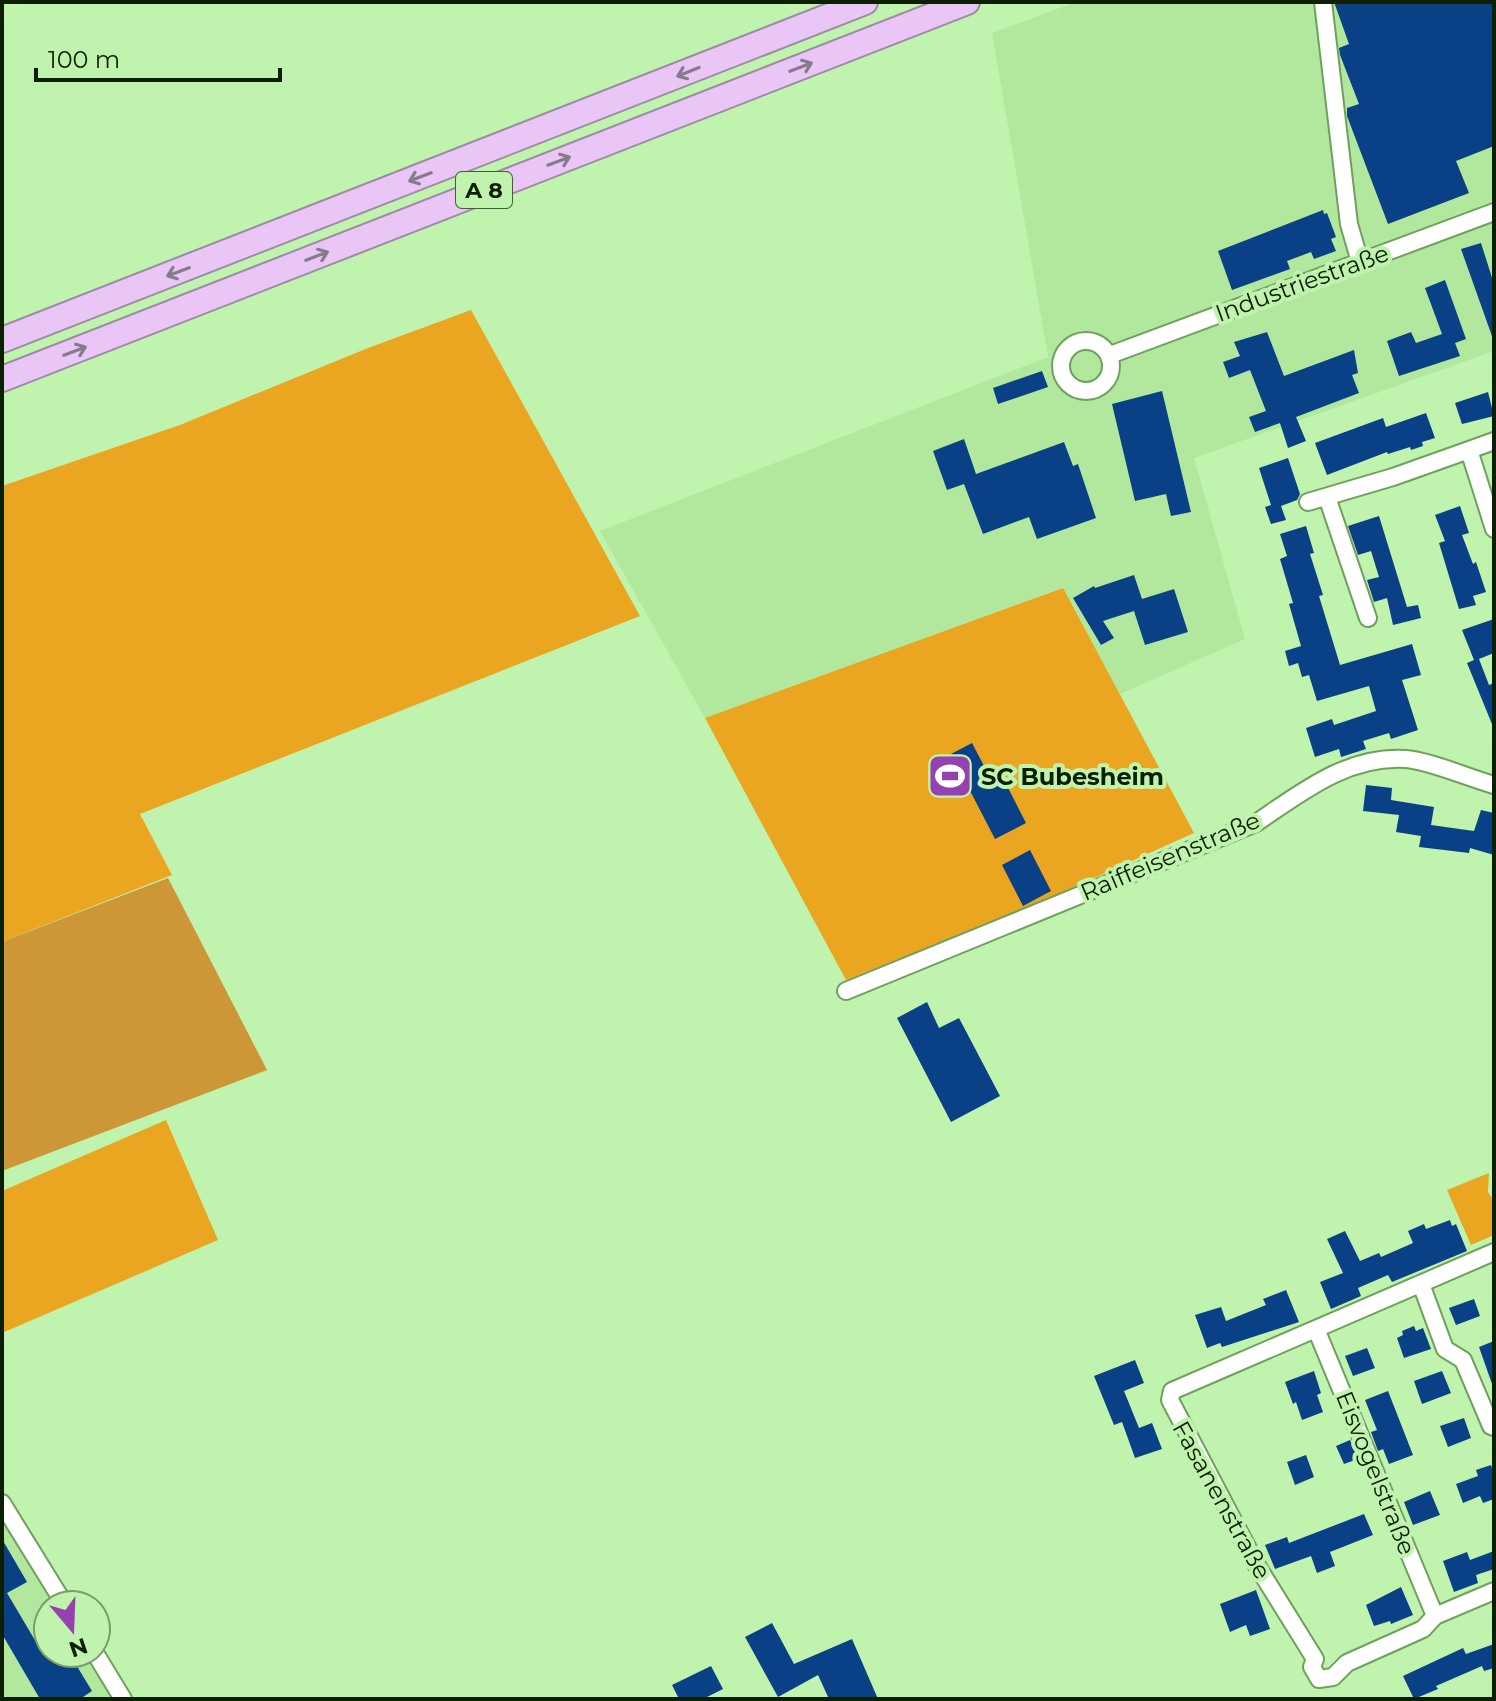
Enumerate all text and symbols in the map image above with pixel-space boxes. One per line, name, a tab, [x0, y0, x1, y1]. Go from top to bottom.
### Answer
scale bar	[36, 32, 280, 82]
text: 100 m	[48, 45, 120, 74]
one-way arrow	[788, 58, 813, 73]
one-way arrow	[676, 66, 701, 80]
one-way arrow	[546, 153, 571, 167]
one-way arrow	[408, 171, 433, 185]
road number: A 8	[456, 172, 512, 208]
street label: Industriestraße	[1211, 238, 1393, 328]
one-way arrow	[304, 248, 329, 262]
one-way arrow	[166, 266, 191, 280]
one-way arrow	[62, 343, 87, 357]
sports icon: SC Bubesheim	[926, 752, 974, 800]
place label: SC Bubesheim	[981, 762, 1164, 791]
street label: Raiffeisenstraße	[1076, 805, 1264, 907]
street label: Eisvogelstraße	[1330, 1387, 1422, 1559]
street label: Fasanenstraße	[1167, 1416, 1277, 1584]
north arrow	[32, 1589, 112, 1669]
text: N	[66, 1632, 91, 1663]

